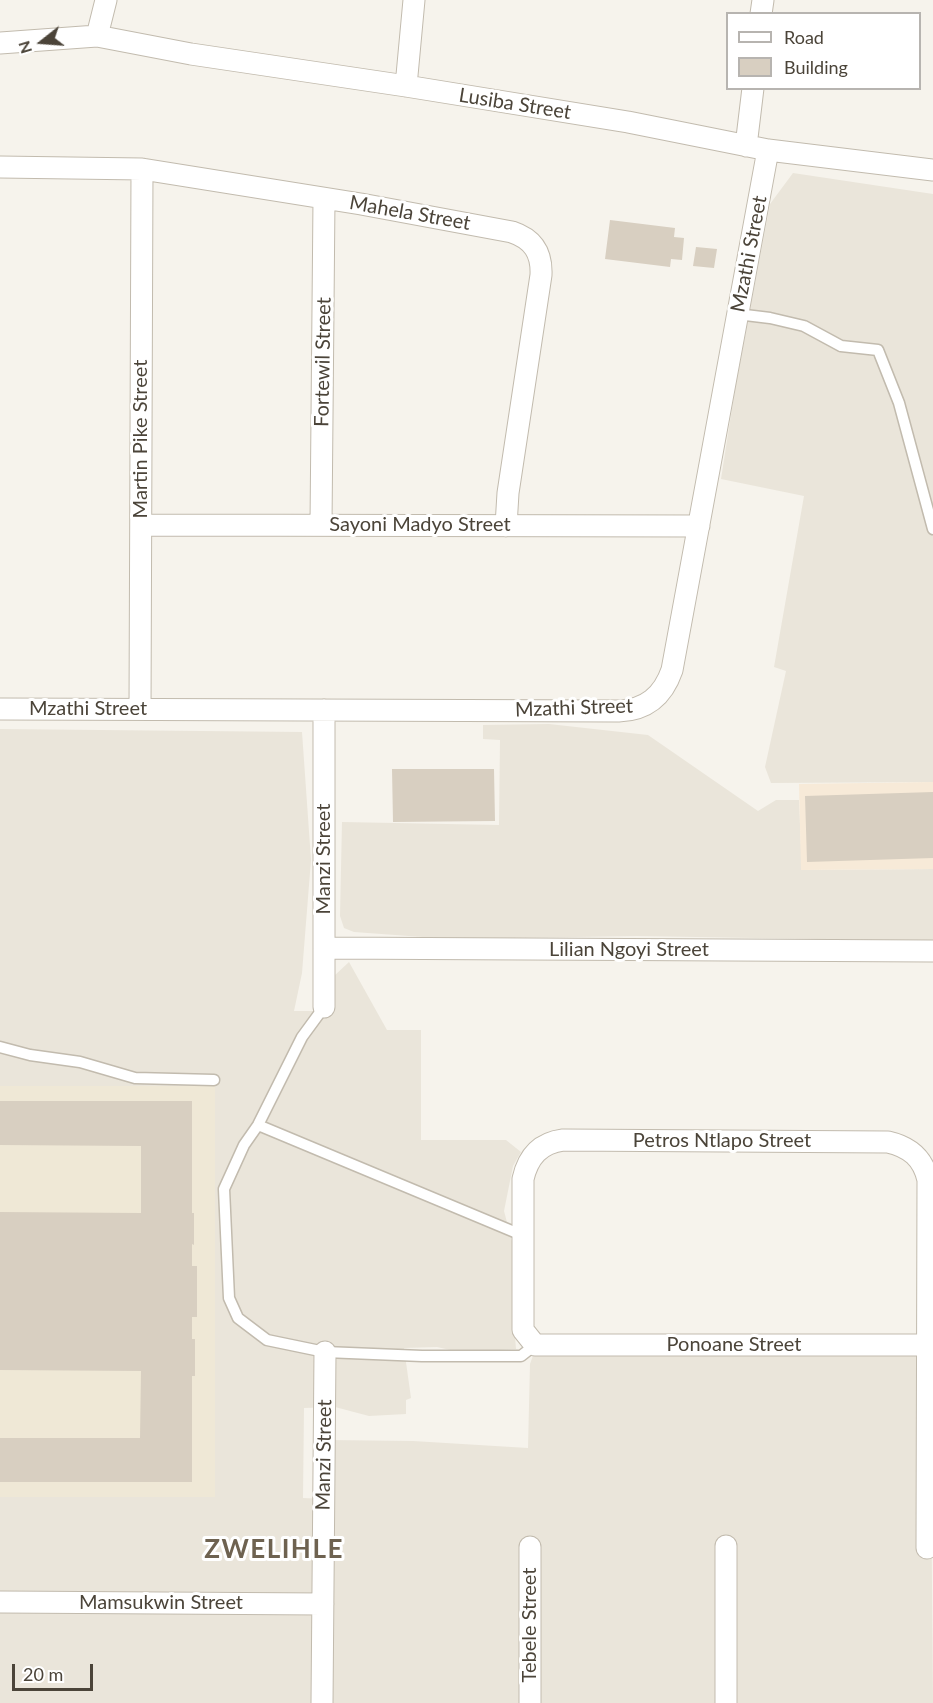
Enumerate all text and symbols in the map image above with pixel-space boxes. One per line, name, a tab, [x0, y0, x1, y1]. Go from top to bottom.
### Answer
north arrow	[12, 12, 72, 72]
legend	[726, 12, 921, 90]
text: Road	[784, 26, 824, 48]
text: N	[13, 39, 35, 56]
text: Building	[784, 56, 848, 78]
street label: Lusiba Street	[457, 83, 573, 125]
street label: Mahela Street	[348, 191, 472, 235]
street label: Mzathi Street	[726, 194, 772, 314]
street label: Fortewil Street	[310, 297, 336, 427]
street label: Martin Pike Street	[129, 360, 153, 518]
street label: Sayoni Madyo Street	[329, 513, 511, 537]
street label: Mzathi Street	[515, 694, 633, 722]
street label: Mzathi Street	[29, 697, 147, 721]
street label: Manzi Street	[312, 804, 336, 914]
street label: Lilian Ngoyi Street	[549, 938, 709, 962]
street label: Petros Ntlapo Street	[633, 1129, 811, 1153]
street label: Ponoane Street	[667, 1333, 801, 1357]
street label: Manzi Street	[311, 1399, 337, 1511]
district label: ZWELIHLE	[204, 1534, 344, 1566]
street label: Tebele Street	[518, 1568, 542, 1682]
street label: Mamsukwin Street	[79, 1591, 243, 1615]
scale bar	[15, 1652, 96, 1690]
text: 20 m	[23, 1663, 63, 1685]

